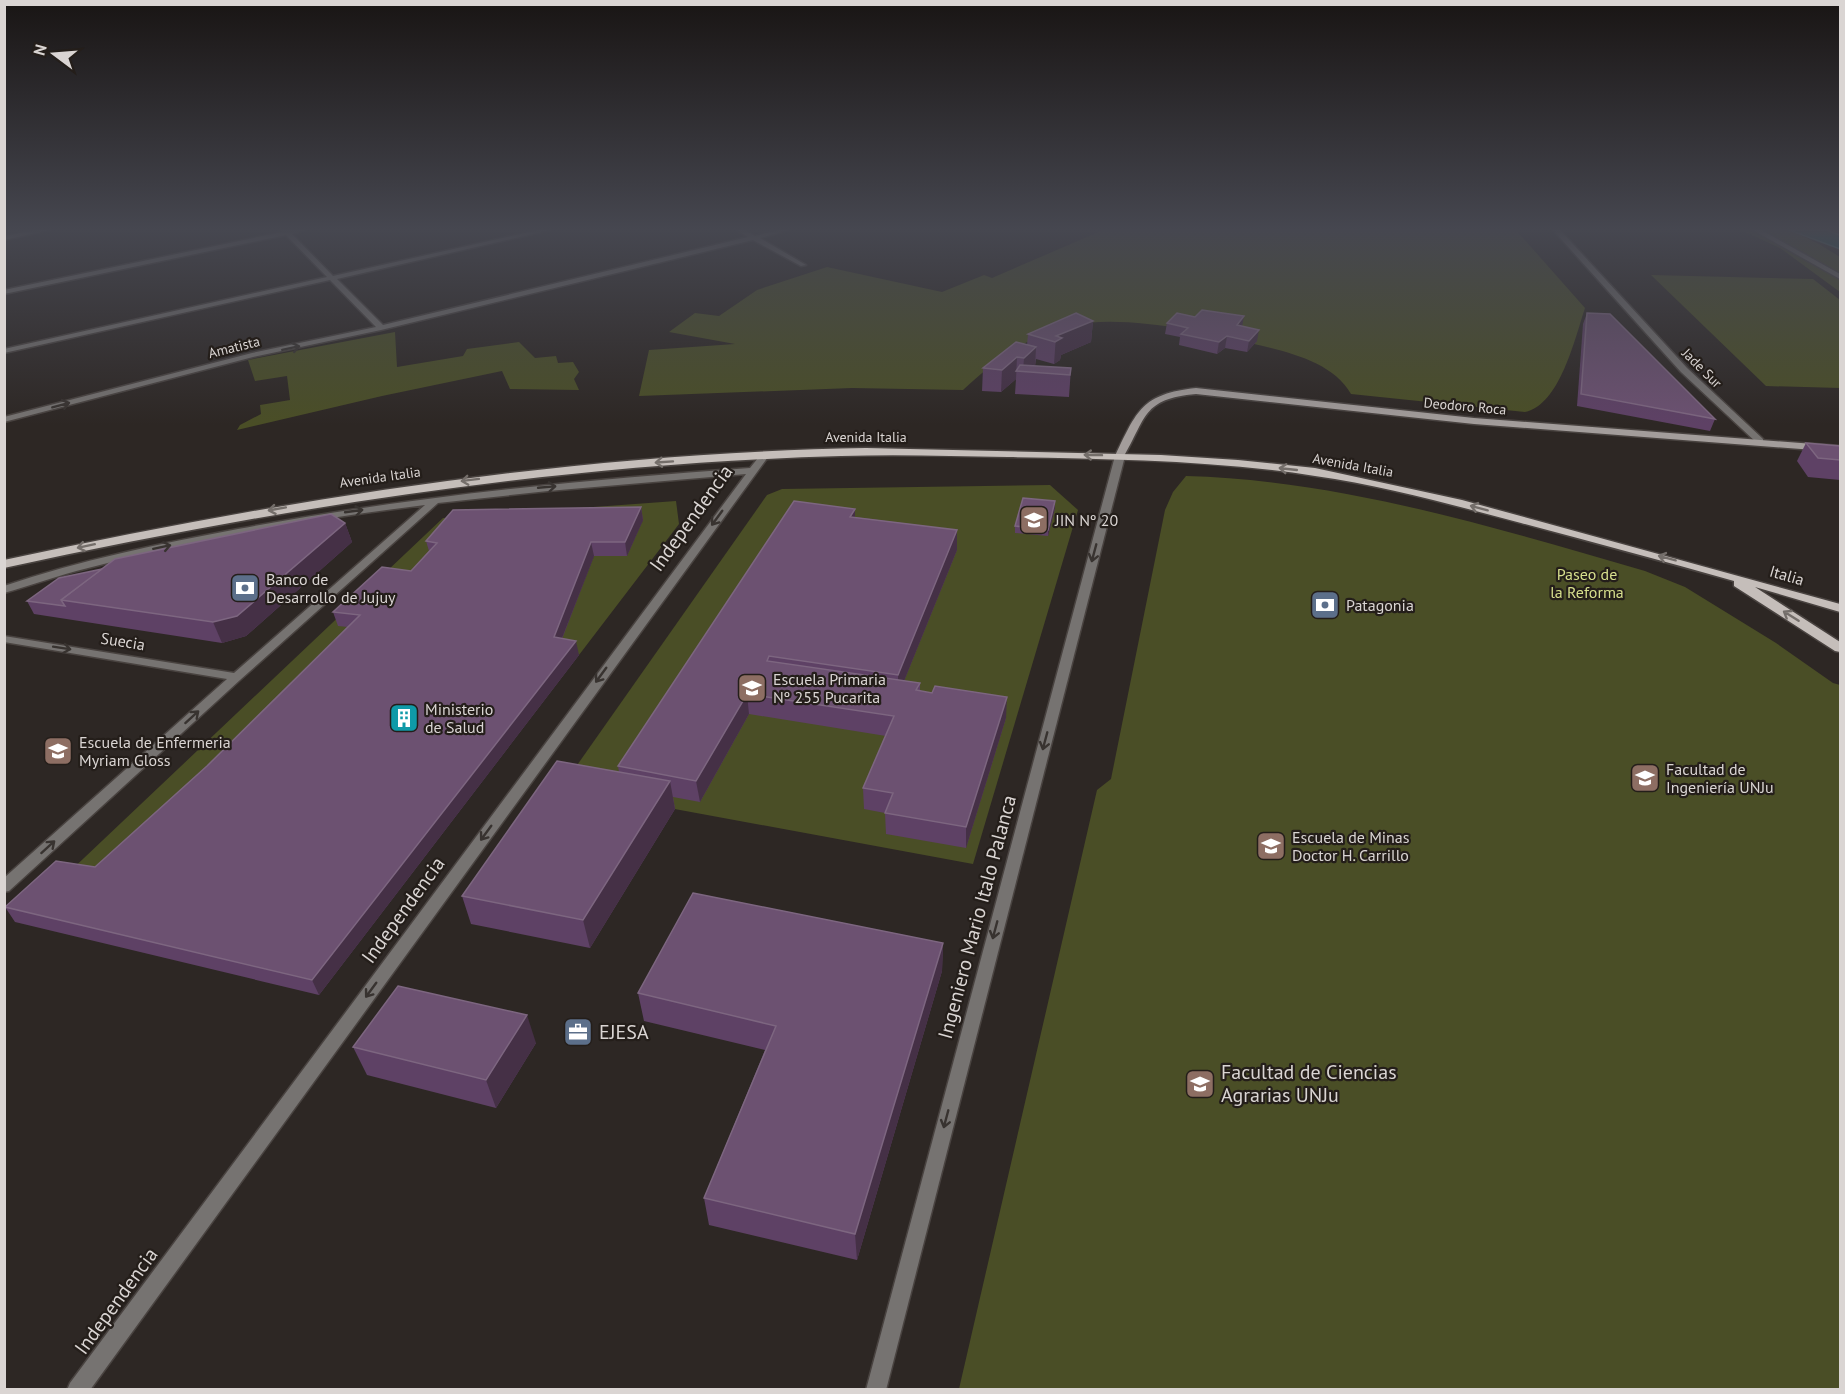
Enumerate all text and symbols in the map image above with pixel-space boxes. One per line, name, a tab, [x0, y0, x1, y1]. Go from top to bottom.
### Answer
north arrow	[24, 24, 84, 84]
text: N	[29, 42, 51, 58]
street label: Amatista	[206, 332, 262, 362]
one-way arrow	[281, 341, 300, 353]
street label: Jade Sur	[1678, 344, 1726, 392]
street label: Deodoro Roca	[1423, 393, 1507, 419]
one-way arrow	[51, 399, 70, 411]
street label: Avenida Italia	[825, 428, 907, 446]
one-way arrow	[1084, 449, 1104, 461]
street label: Avenida Italia	[1311, 449, 1395, 481]
one-way arrow	[655, 457, 675, 468]
street label: Independencia	[644, 459, 738, 577]
street label: Avenida Italia	[338, 462, 422, 492]
one-way arrow	[1278, 463, 1298, 474]
one-way arrow	[461, 475, 481, 486]
one-way arrow	[537, 481, 557, 492]
one-way arrow	[1470, 501, 1489, 513]
one-way arrow	[268, 503, 288, 514]
school or university icon: JIN Nº 20	[1018, 504, 1050, 536]
one-way arrow	[343, 506, 363, 517]
one-way arrow	[711, 510, 723, 526]
place label: JIN Nº 20	[1054, 510, 1118, 530]
one-way arrow	[77, 541, 96, 552]
one-way arrow	[152, 541, 171, 552]
one-way arrow	[1087, 543, 1099, 562]
one-way arrow	[1658, 552, 1677, 563]
street label: Italia	[1767, 561, 1807, 589]
park label: Paseo de la Reforma	[1550, 564, 1624, 602]
place label: Banco de Desarrollo de Jujuy	[266, 569, 396, 607]
bank icon: Banco de Desarrollo de Jujuy	[229, 572, 261, 604]
bank icon: Patagonia	[1309, 589, 1341, 621]
place label: Patagonia	[1346, 595, 1414, 615]
one-way arrow	[1783, 610, 1800, 622]
street label: Suecia	[99, 628, 147, 654]
one-way arrow	[52, 643, 72, 654]
one-way arrow	[595, 667, 608, 683]
place label: Escuela Primaria Nº 255 Pucarita	[773, 669, 886, 707]
school or university icon: Escuela Primaria Nº 255 Pucarita	[736, 672, 768, 704]
place label: Ministerio de Salud	[425, 699, 493, 737]
building icon: Ministerio de Salud	[388, 702, 420, 734]
one-way arrow	[185, 710, 200, 724]
place label: Escuela de Enfermeria Myriam Gloss	[79, 732, 231, 770]
one-way arrow	[1038, 732, 1050, 751]
school or university icon: Escuela de Enfermeria Myriam Gloss	[42, 735, 74, 767]
place label: Facultad de Ingeniería UNJu	[1666, 759, 1774, 797]
school or university icon: Facultad de Ingeniería UNJu	[1629, 762, 1661, 794]
street label: Ingeniero Mario Italo Palanca	[932, 792, 1022, 1042]
one-way arrow	[480, 824, 492, 840]
place label: Escuela de Minas Doctor H. Carrillo	[1292, 827, 1410, 865]
school or university icon: Escuela de Minas Doctor H. Carrillo	[1255, 830, 1287, 862]
one-way arrow	[40, 841, 55, 855]
street label: Independencia	[356, 851, 450, 969]
one-way arrow	[989, 920, 1001, 939]
one-way arrow	[364, 981, 377, 997]
office icon: EJESA	[562, 1016, 594, 1048]
place label: EJESA	[599, 1019, 649, 1045]
place label: Facultad de Ciencias Agrarias UNJu	[1221, 1059, 1397, 1108]
school or university icon: Facultad de Ciencias Agrarias UNJu	[1184, 1068, 1216, 1100]
one-way arrow	[940, 1109, 952, 1128]
street label: Independencia	[69, 1242, 163, 1360]

